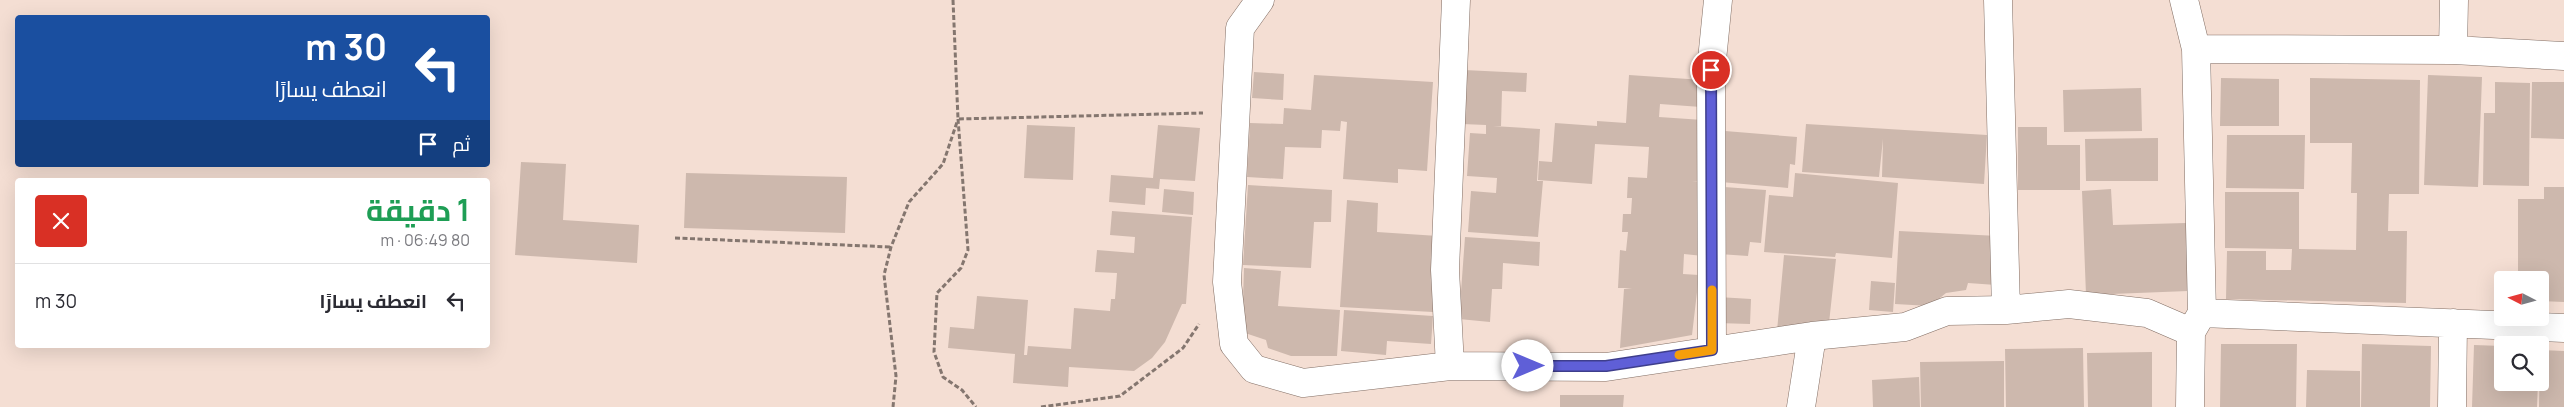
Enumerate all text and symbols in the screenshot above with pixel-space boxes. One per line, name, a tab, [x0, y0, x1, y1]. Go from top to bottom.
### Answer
text: 30 m	[305, 23, 387, 71]
icon: left	[405, 35, 470, 100]
pin	[1690, 49, 1732, 91]
icon: arrive	[1697, 56, 1725, 84]
text: انعطف يسارًا	[274, 74, 387, 104]
icon: arrive	[414, 130, 442, 158]
text: ثم	[452, 131, 470, 157]
text: 1 دقيقة	[366, 189, 470, 230]
button: close	[35, 195, 87, 247]
text: 80 m · 06:49	[380, 229, 470, 251]
north arrow	[2494, 271, 2549, 326]
map controls	[2494, 271, 2549, 391]
icon: left	[442, 287, 470, 315]
text: 30 m	[35, 288, 77, 314]
text: انعطف يسارًا	[320, 288, 427, 314]
button: search	[2494, 336, 2549, 391]
position arrow	[1501, 339, 1553, 391]

